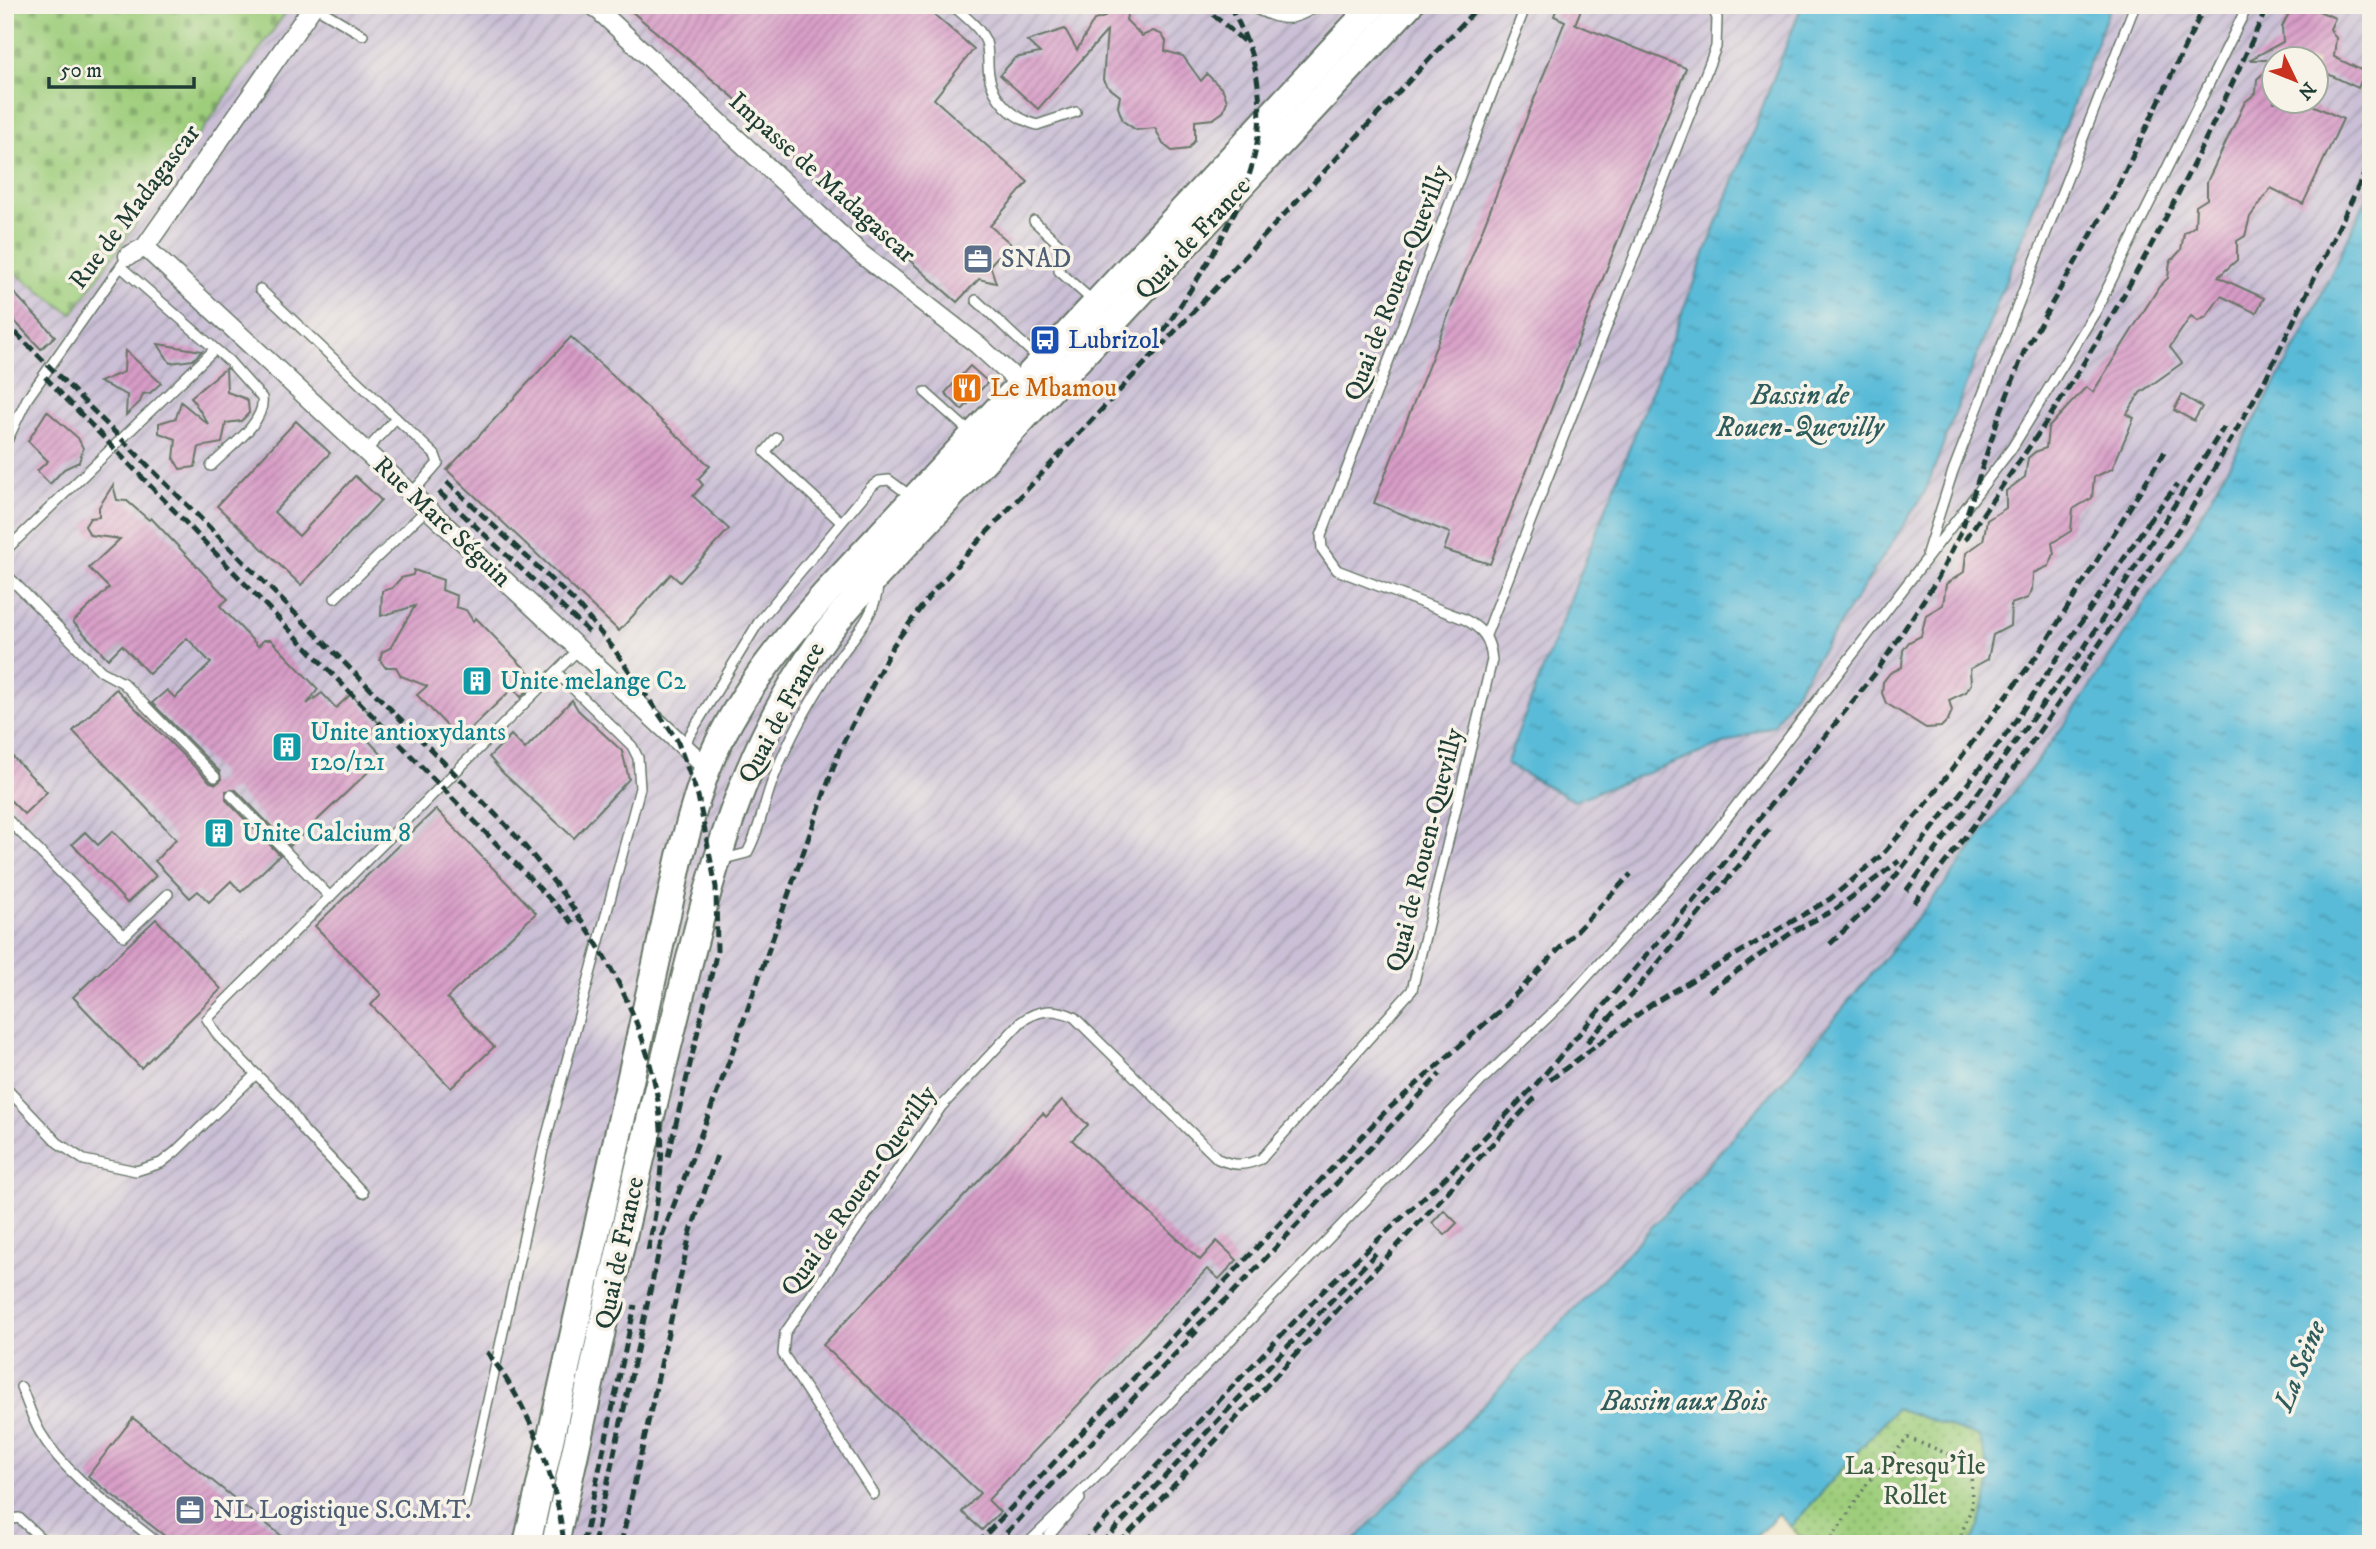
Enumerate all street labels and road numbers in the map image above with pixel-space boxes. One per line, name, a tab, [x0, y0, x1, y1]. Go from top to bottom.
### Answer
street label: Impasse de Madagascar	[722, 85, 923, 271]
street label: Rue de Madagascar	[62, 117, 208, 296]
street label: Quai de Rouen-Quevilly	[1337, 160, 1457, 406]
street label: Quai de France	[1128, 171, 1258, 307]
street label: Rue Marc Séguin	[366, 449, 518, 595]
street label: Quai de France	[731, 637, 833, 789]
street label: Quai de Rouen-Quevilly	[1379, 724, 1471, 975]
street label: Quai de Rouen-Quevilly	[774, 1079, 945, 1303]
street label: Quai de France	[588, 1174, 652, 1332]

